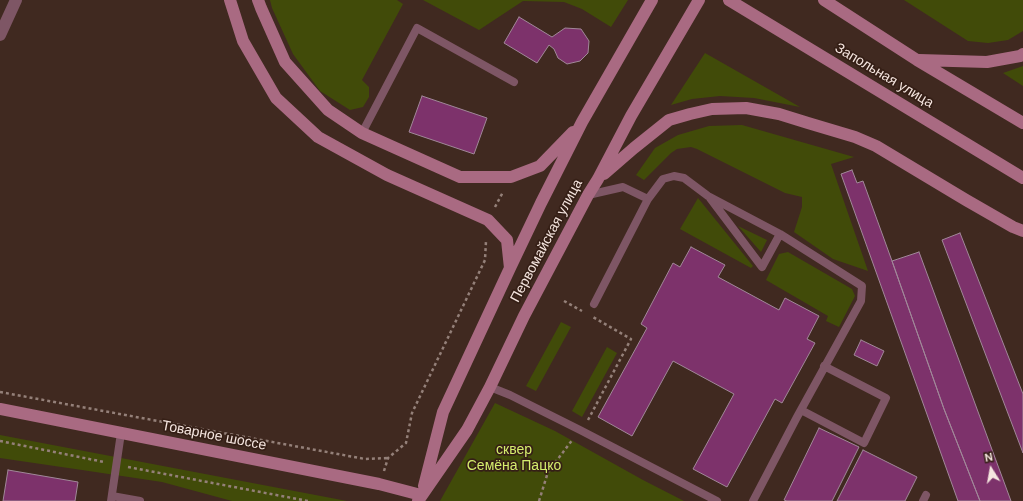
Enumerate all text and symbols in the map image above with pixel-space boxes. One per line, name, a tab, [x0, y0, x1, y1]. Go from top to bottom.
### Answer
street label: Запольная улица	[832, 40, 936, 112]
street label: Первомайская улица	[507, 177, 587, 305]
street label: Товарное шоссе	[160, 418, 268, 454]
park label: сквер Семёна Пацко	[467, 442, 561, 474]
north arrow	[971, 449, 1011, 489]
text: N	[983, 450, 994, 465]

